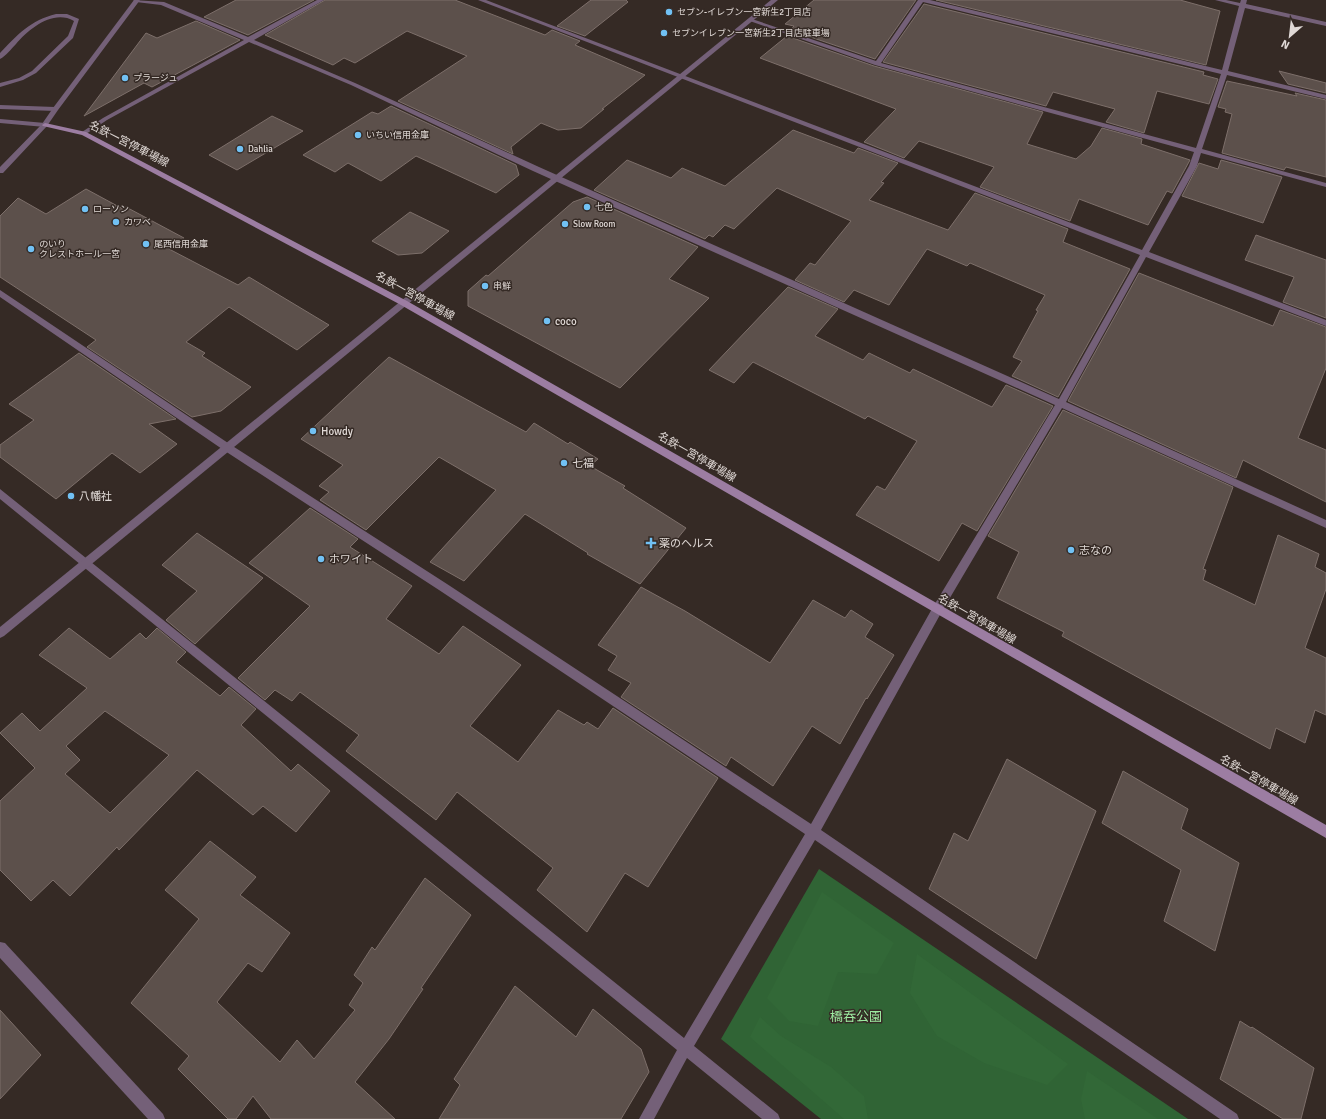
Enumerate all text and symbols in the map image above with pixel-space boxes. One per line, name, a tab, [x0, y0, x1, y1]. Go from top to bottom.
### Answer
marker: セブン-イレブン一宮新生2丁目店	[664, 7, 674, 17]
place label: セブン-イレブン一宮新生2丁目店	[677, 7, 811, 18]
north arrow	[1270, 16, 1310, 56]
marker: セブンイレブン一宮新生2丁目店駐車場	[659, 28, 669, 38]
place label: セブンイレブン一宮新生2丁目店駐車場	[672, 28, 830, 39]
text: N	[1279, 37, 1292, 52]
marker: プラージュ	[120, 73, 130, 83]
place label: プラージュ	[133, 73, 177, 84]
street label: 名鉄一宮停車場線	[87, 118, 171, 170]
marker: いちい信用金庫	[353, 130, 363, 140]
place label: いちい信用金庫	[366, 130, 429, 141]
marker: Dahlia	[235, 144, 245, 154]
place label: Dahlia	[248, 144, 273, 155]
marker: 七色	[582, 202, 592, 212]
place label: 七色	[595, 202, 613, 213]
marker: ローソン	[80, 204, 90, 214]
place label: ローソン	[93, 204, 129, 215]
marker: カワベ	[111, 217, 121, 227]
place label: カワベ	[124, 217, 151, 228]
marker: Slow Room	[560, 219, 570, 229]
place label: Slow Room	[573, 219, 615, 230]
place label: のいり クレストホール一宮	[39, 239, 120, 260]
marker: 尾西信用金庫	[141, 239, 151, 249]
place label: 尾西信用金庫	[154, 239, 208, 250]
marker: のいり クレストホール一宮	[26, 244, 36, 254]
street label: 名鉄一宮停車場線	[373, 269, 457, 323]
marker: 串鮮	[480, 281, 490, 291]
place label: 串鮮	[493, 281, 511, 292]
place label: coco	[555, 315, 577, 328]
marker: coco	[542, 316, 552, 326]
place label: Howdy	[321, 425, 354, 438]
marker: Howdy	[308, 426, 318, 436]
street label: 名鉄一宮停車場線	[656, 429, 738, 485]
place label: 七福	[572, 457, 594, 470]
marker: 七福	[559, 458, 569, 468]
place label: 八幡社	[79, 490, 112, 503]
marker: 八幡社	[66, 491, 76, 501]
place label: 薬のヘルス	[659, 537, 714, 550]
marker: 薬のヘルス	[646, 538, 656, 548]
place label: 志なの	[1079, 544, 1112, 557]
marker: 志なの	[1066, 545, 1076, 555]
place label: ホワイト	[329, 553, 373, 566]
marker: ホワイト	[316, 554, 326, 564]
street label: 名鉄一宮停車場線	[936, 591, 1018, 647]
street label: 名鉄一宮停車場線	[1218, 752, 1300, 808]
park label: 橋呑公園	[830, 1009, 882, 1025]

